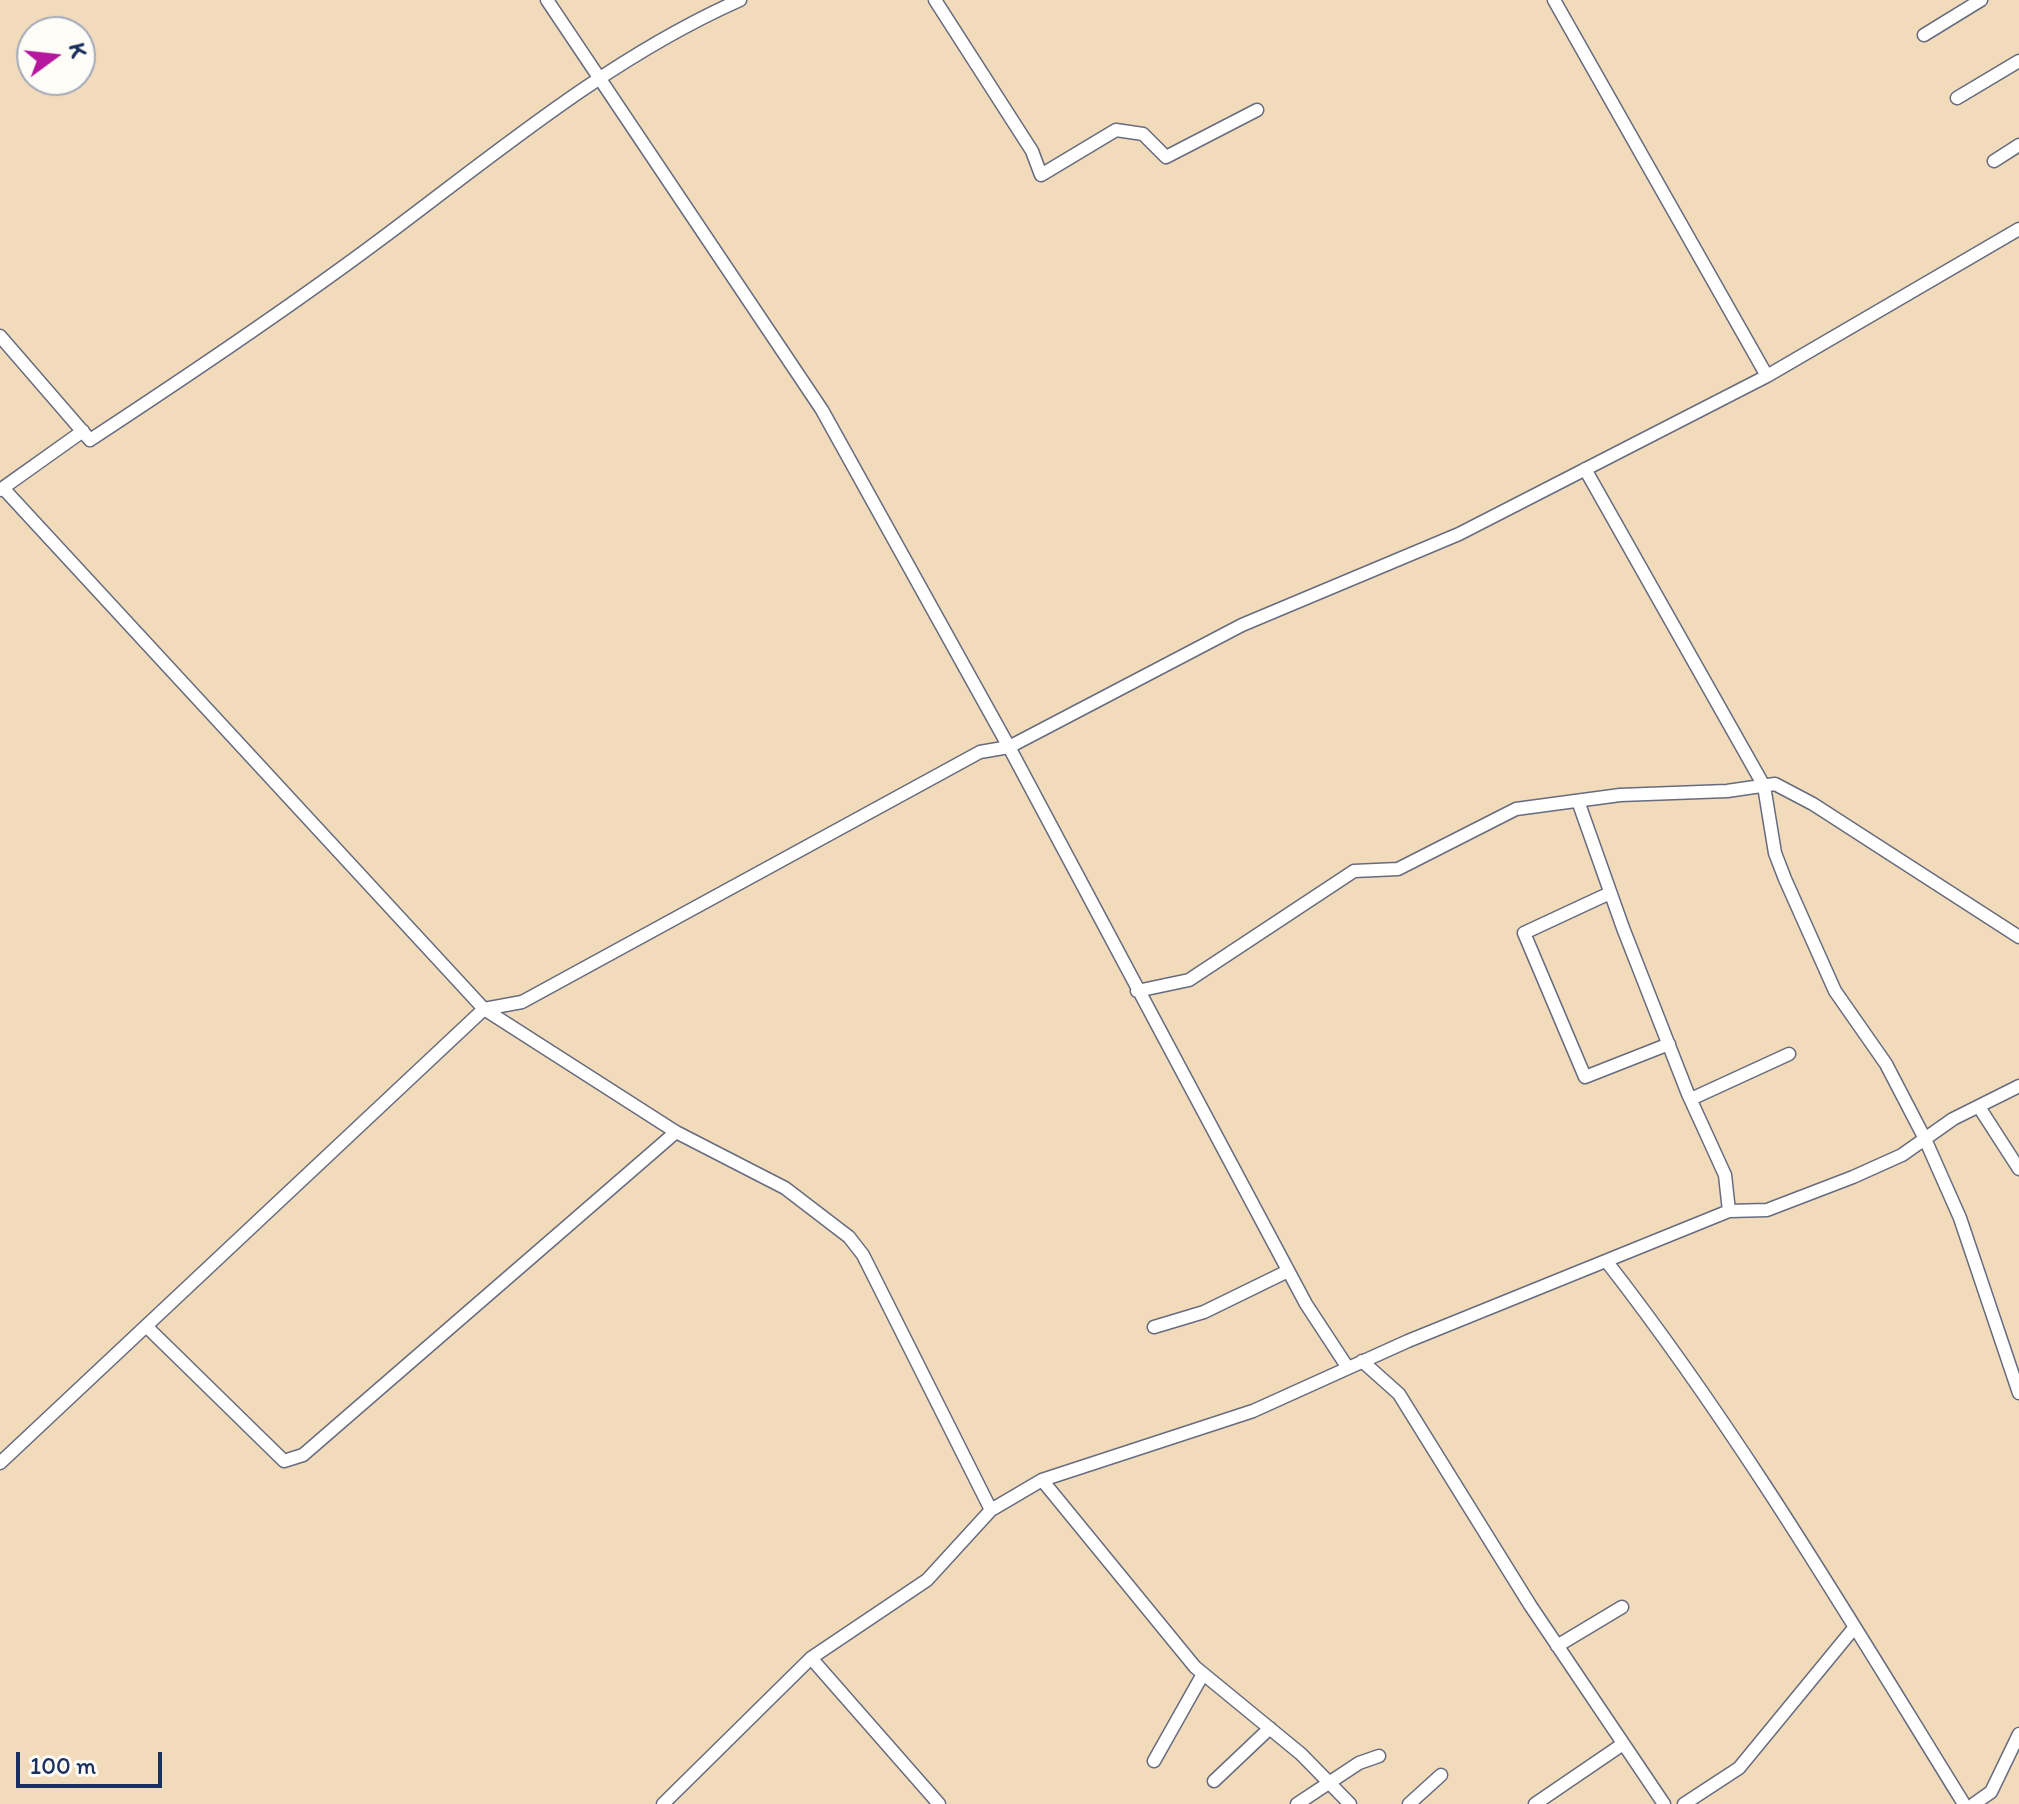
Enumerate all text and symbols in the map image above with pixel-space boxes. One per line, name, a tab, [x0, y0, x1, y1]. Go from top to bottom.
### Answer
north arrow	[16, 16, 96, 96]
text: K	[63, 40, 93, 60]
scale bar	[20, 1736, 166, 1786]
text: 100 m	[30, 1751, 96, 1780]

